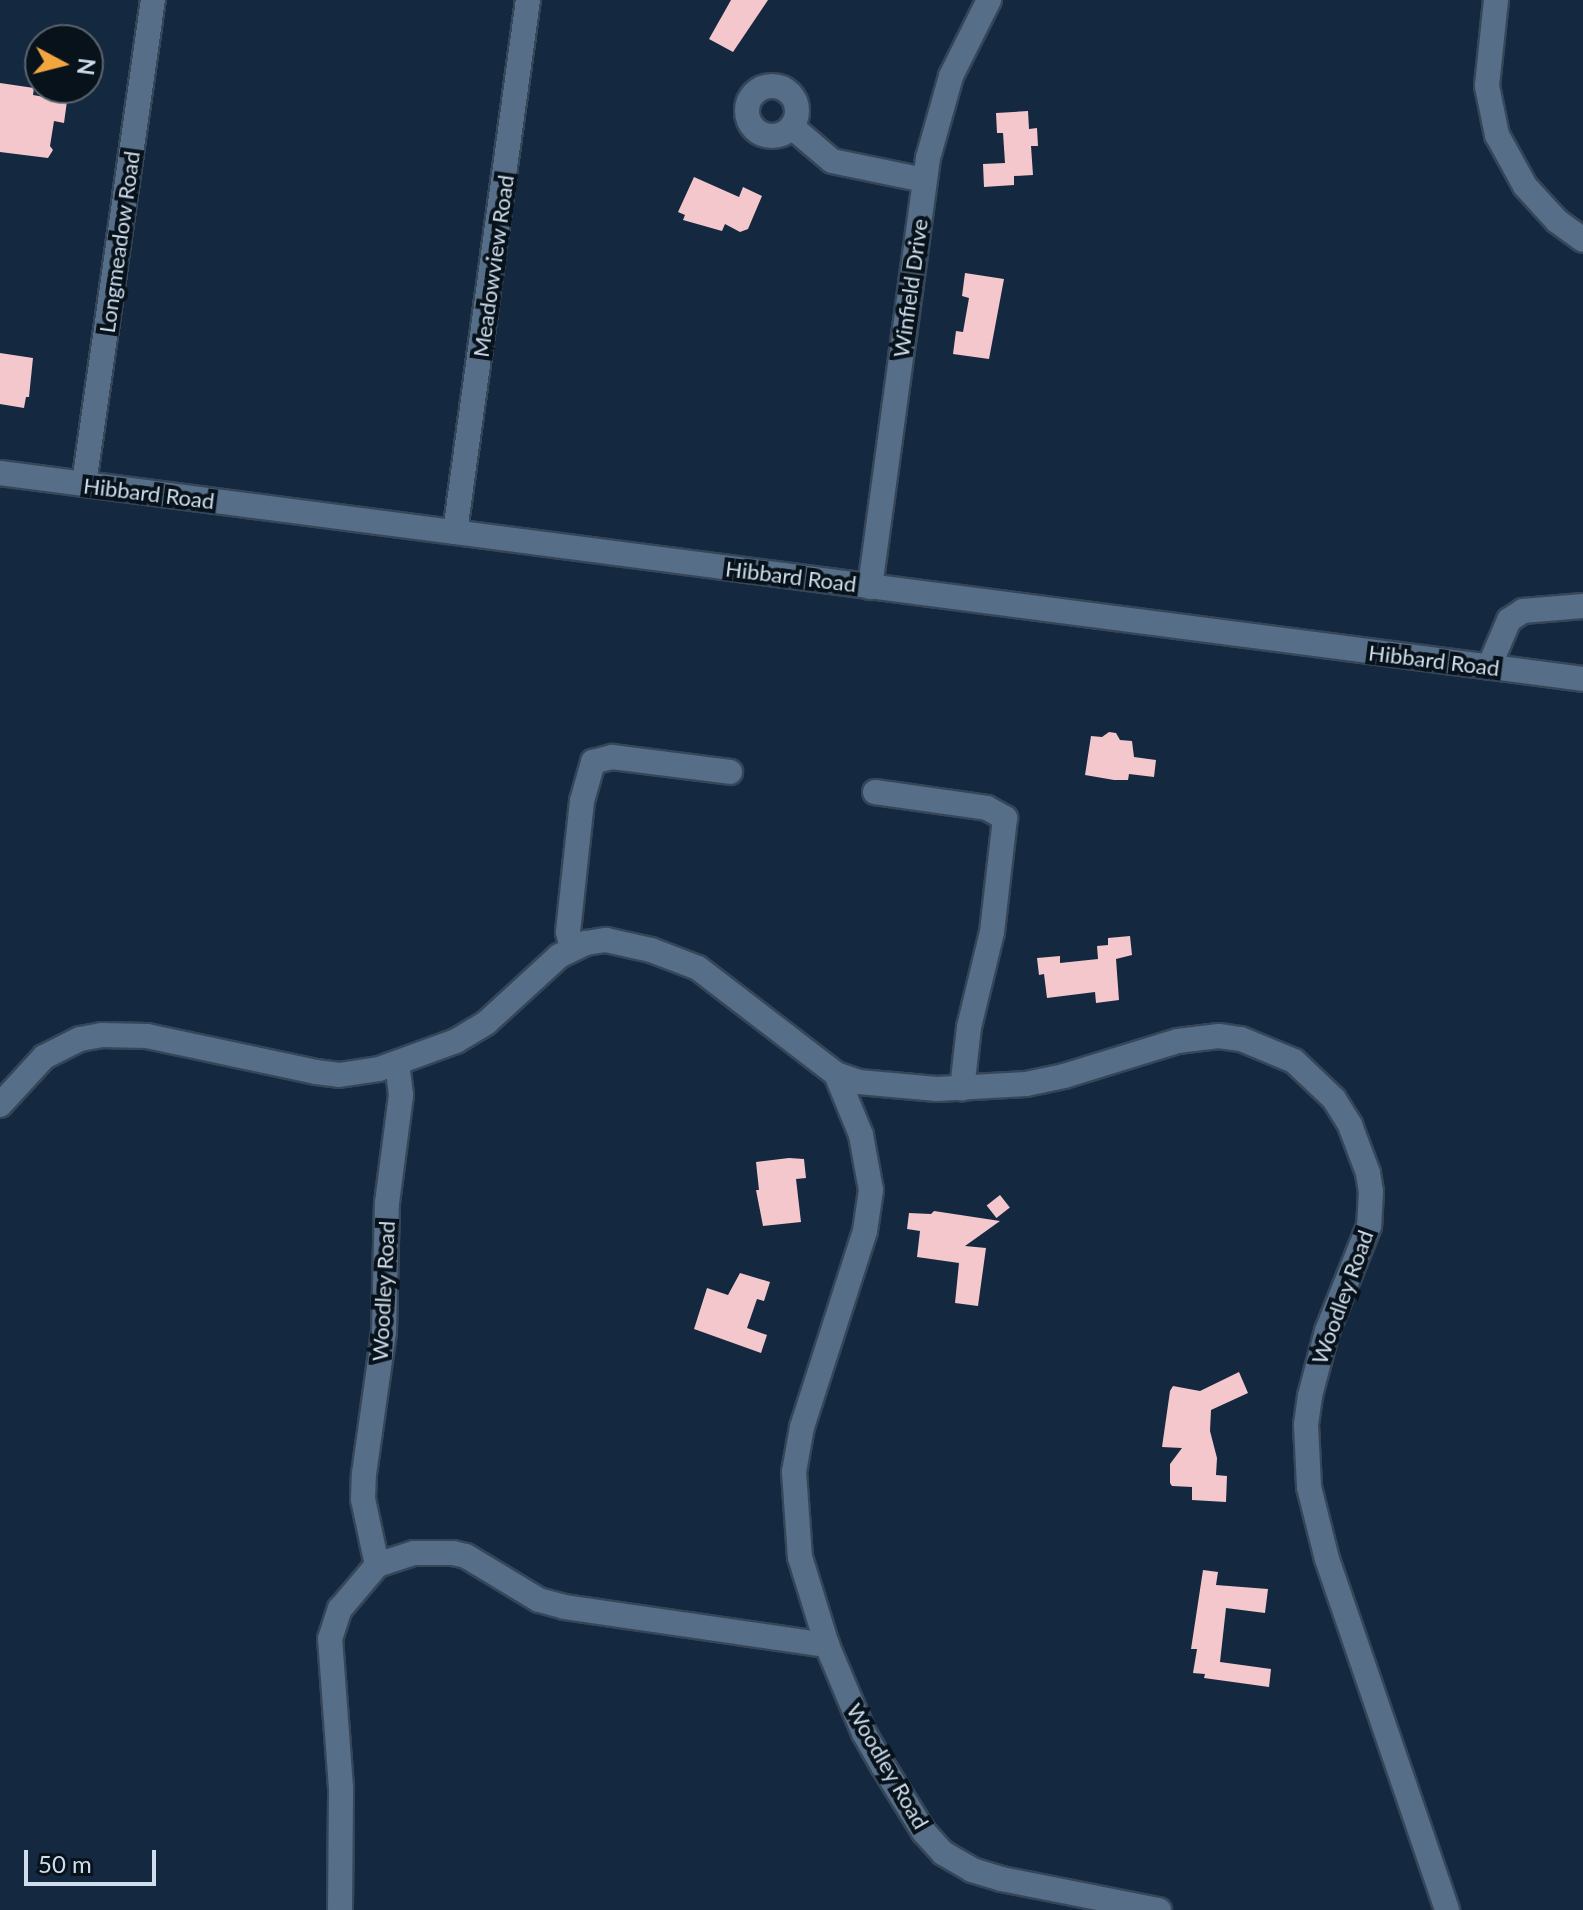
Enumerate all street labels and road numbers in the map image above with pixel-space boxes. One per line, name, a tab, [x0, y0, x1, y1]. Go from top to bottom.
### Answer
street label: Longmeadow Road	[93, 149, 145, 335]
street label: Meadowview Road	[467, 173, 519, 359]
street label: Winfield Drive	[887, 217, 933, 359]
street label: Hibbard Road	[82, 472, 216, 514]
street label: Hibbard Road	[724, 555, 858, 597]
street label: Hibbard Road	[1367, 639, 1501, 681]
street label: Woodley Road	[366, 1220, 400, 1362]
street label: Woodley Road	[1305, 1226, 1379, 1368]
street label: Woodley Road	[841, 1698, 935, 1834]

